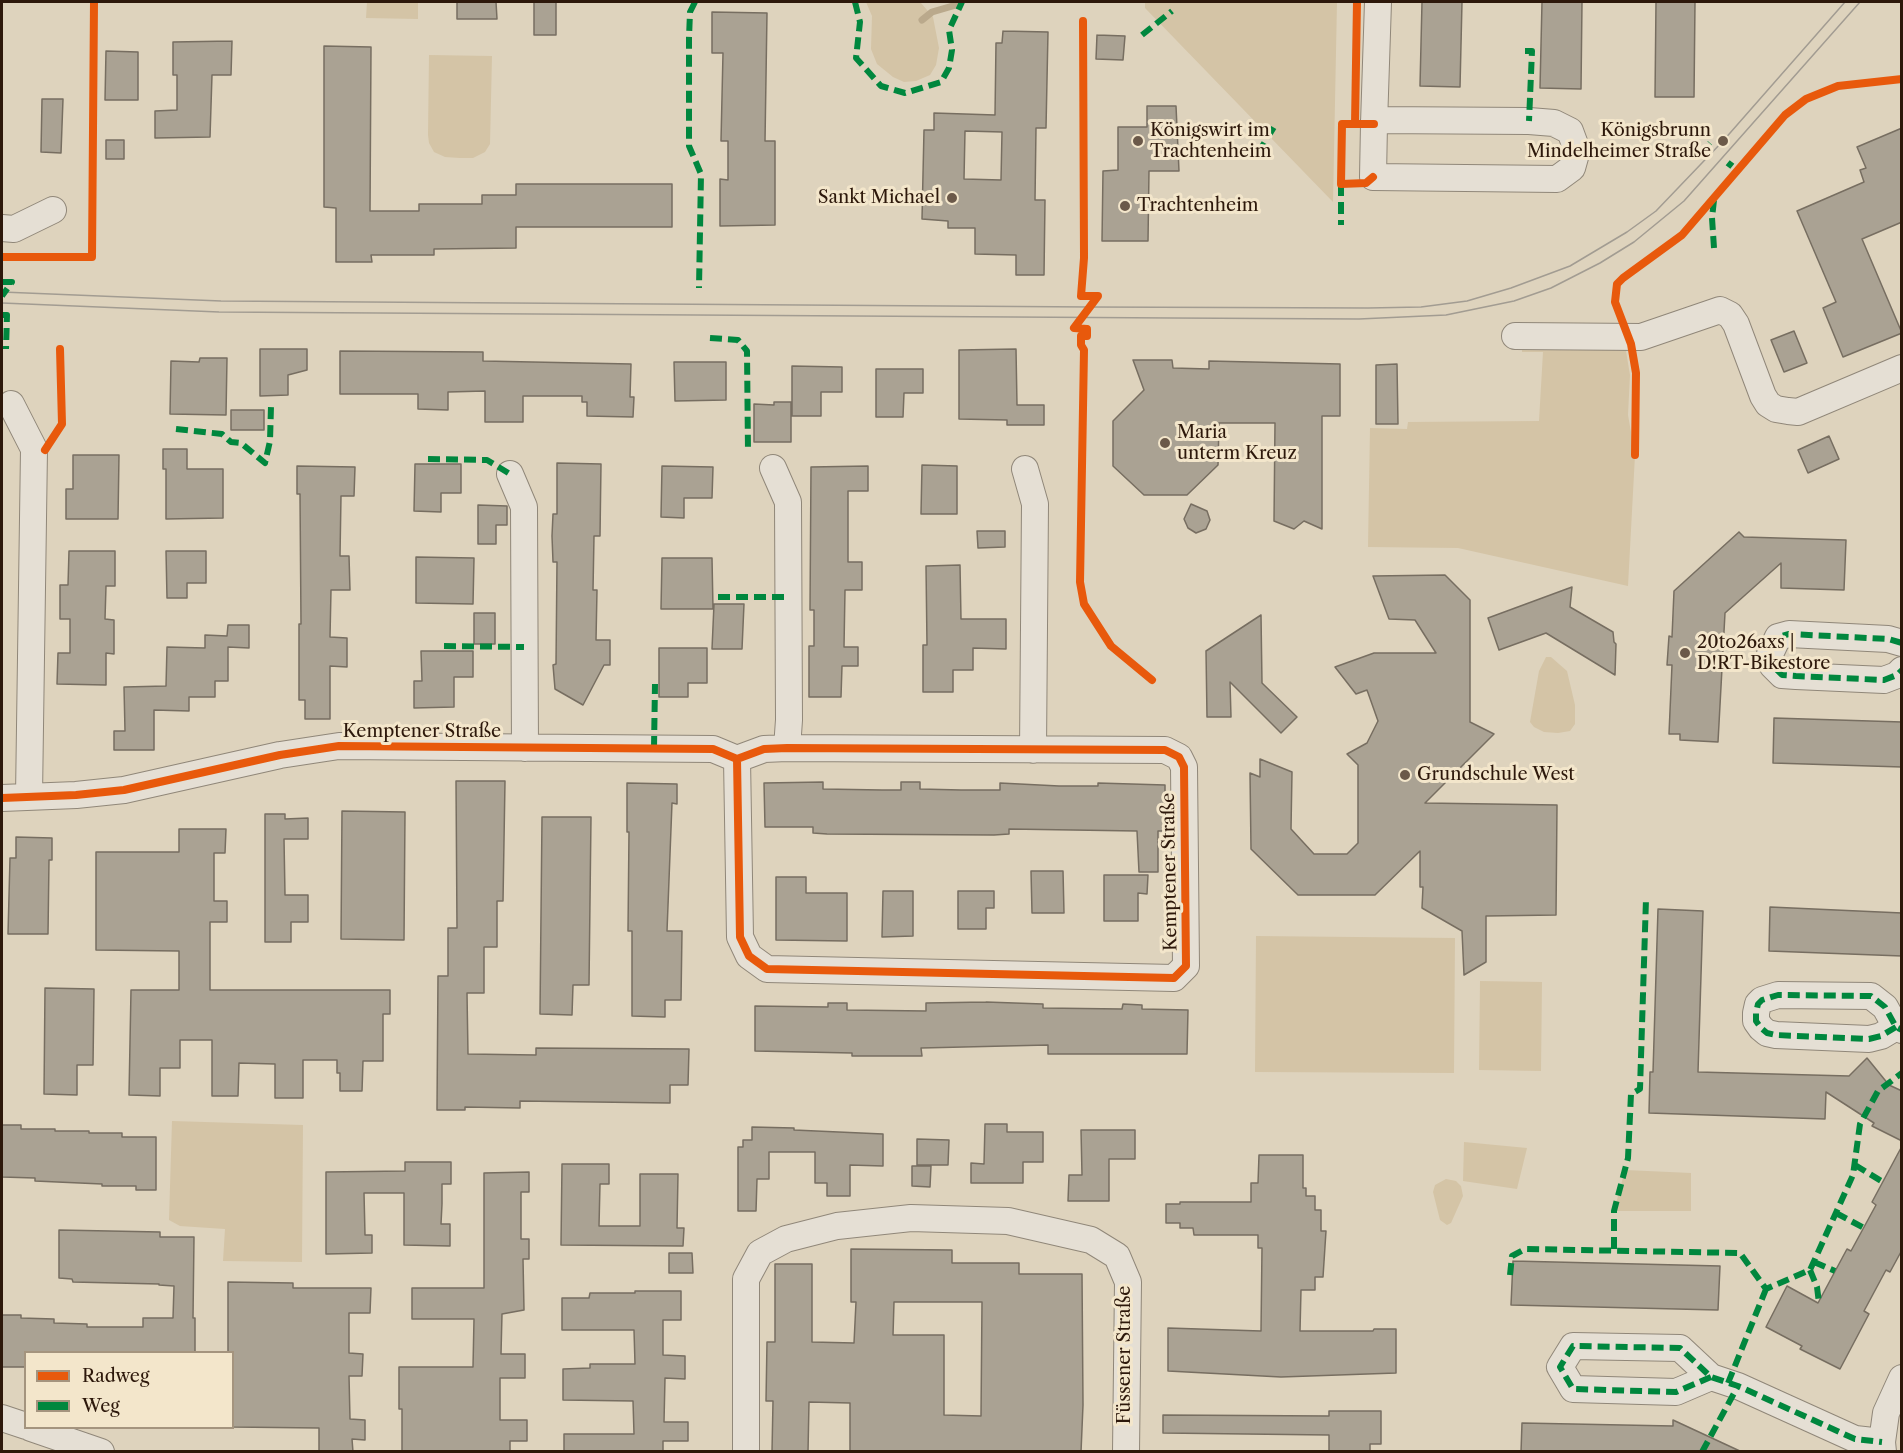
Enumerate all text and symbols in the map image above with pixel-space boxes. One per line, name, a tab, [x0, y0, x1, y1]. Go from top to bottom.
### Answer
place label: Königswirt im Trachtenheim	[1150, 120, 1271, 162]
place label: Königsbrunn Mindelheimer Straße	[1527, 120, 1711, 162]
marker: Königswirt im Trachtenheim	[1131, 134, 1145, 148]
marker: Königsbrunn Mindelheimer Straße	[1716, 134, 1730, 148]
place label: Sankt Michael	[818, 187, 940, 209]
marker: Sankt Michael	[945, 191, 959, 205]
place label: Trachtenheim	[1137, 195, 1258, 217]
marker: Trachtenheim	[1118, 199, 1132, 213]
place label: Maria unterm Kreuz	[1177, 422, 1297, 464]
marker: Maria unterm Kreuz	[1158, 436, 1172, 450]
place label: 20to26axs | D!RT-Bikestore	[1697, 632, 1830, 674]
marker: 20to26axs | D!RT-Bikestore	[1678, 646, 1692, 660]
street label: Kemptener Straße	[343, 721, 501, 743]
place label: Grundschule West	[1417, 764, 1575, 786]
marker: Grundschule West	[1398, 768, 1412, 782]
street label: Kemptener Straße	[1158, 793, 1182, 951]
street label: Füssener Straße	[1114, 1286, 1136, 1424]
legend	[24, 1351, 234, 1429]
text: Radweg	[82, 1365, 149, 1387]
text: Weg	[82, 1395, 120, 1417]

